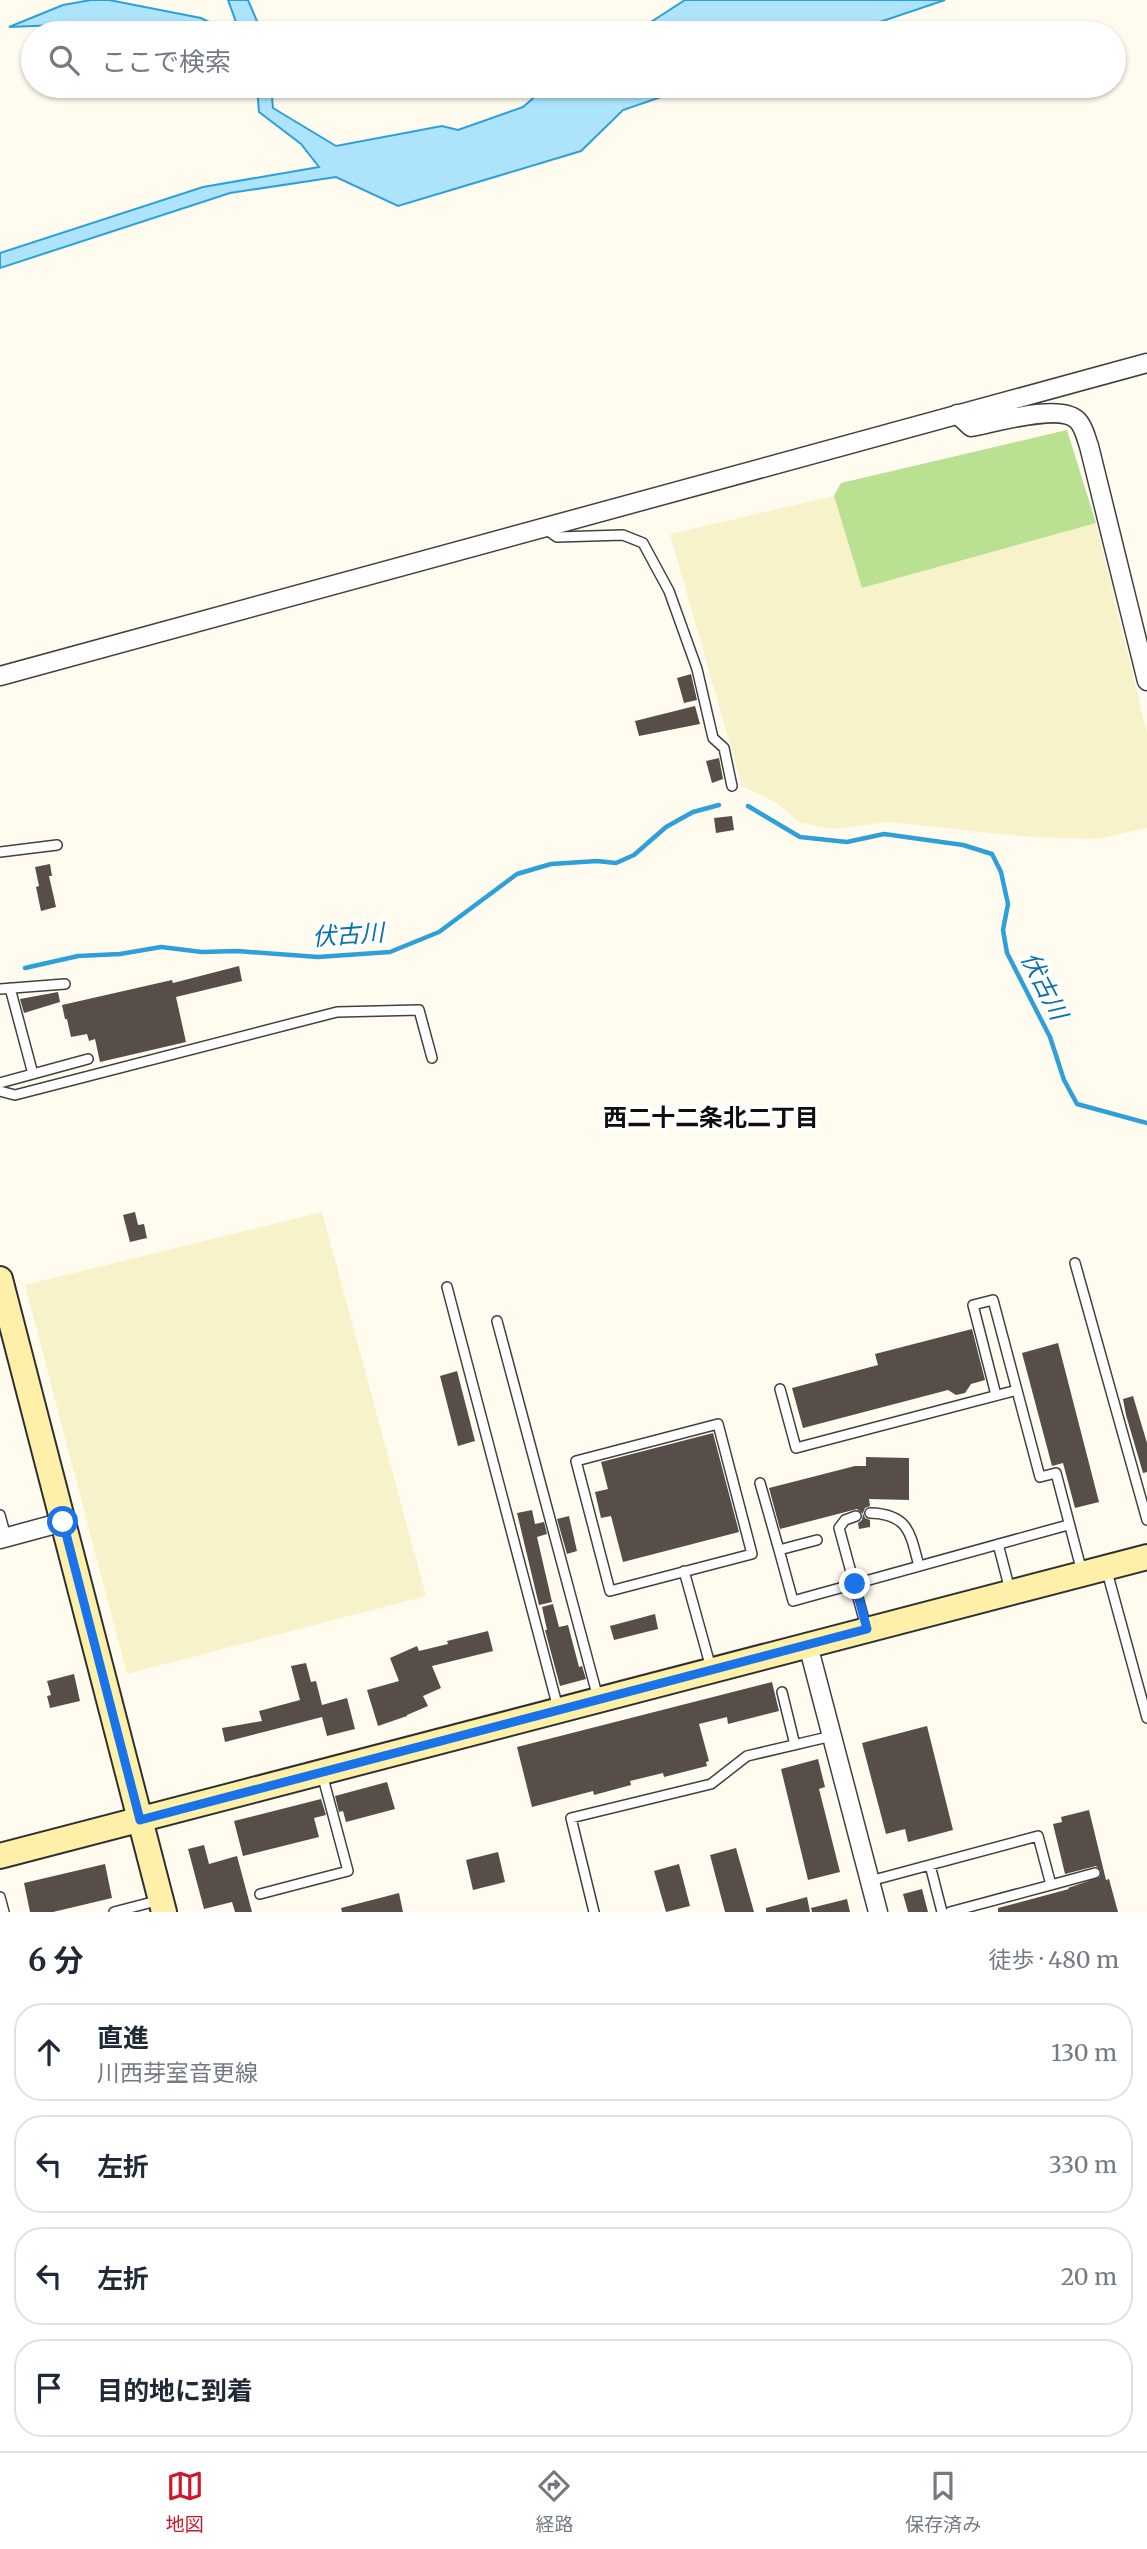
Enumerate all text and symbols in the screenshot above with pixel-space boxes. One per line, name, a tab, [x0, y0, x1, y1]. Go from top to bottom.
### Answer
search box	[21, 21, 1126, 98]
icon: search	[45, 41, 83, 79]
text: ここで検索	[101, 45, 231, 78]
water label: 伏古川	[311, 916, 388, 952]
water label: 伏古川	[1014, 947, 1076, 1028]
district label: 西二十二条北二丁目	[603, 1102, 819, 1133]
route start	[47, 1506, 78, 1537]
route end	[839, 1568, 870, 1599]
text: 6 分	[28, 1941, 84, 1979]
text: 徒歩 · 480 m	[989, 1945, 1119, 1974]
text: 直進	[97, 2021, 149, 2054]
icon: ahead	[30, 2033, 68, 2071]
text: 130 m	[1051, 2038, 1117, 2067]
text: 川西芽室音更線	[97, 2058, 258, 2087]
icon: left	[30, 2145, 68, 2183]
text: 左折	[97, 2150, 149, 2183]
text: 330 m	[1049, 2150, 1117, 2179]
icon: left	[30, 2257, 68, 2295]
text: 左折	[97, 2262, 149, 2295]
text: 20 m	[1061, 2262, 1117, 2291]
icon: arrive	[30, 2369, 68, 2407]
text: 目的地に到着	[97, 2374, 253, 2407]
tab: 地図	[166, 2467, 204, 2536]
tab: 経路	[535, 2467, 573, 2536]
tab: 保存済み	[905, 2467, 981, 2536]

